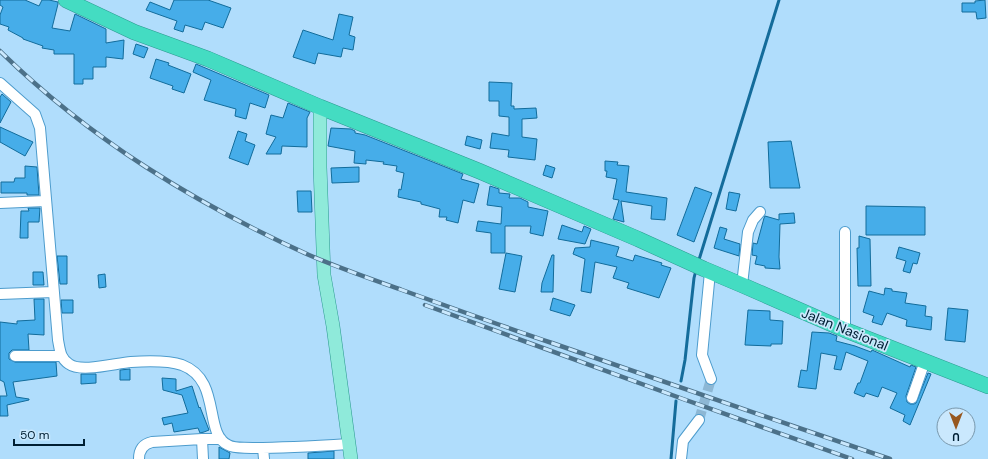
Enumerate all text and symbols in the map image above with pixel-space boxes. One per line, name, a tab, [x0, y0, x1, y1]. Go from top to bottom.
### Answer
street label: Jalan Nasional	[799, 303, 891, 355]
north arrow	[936, 407, 976, 447]
scale bar	[14, 421, 84, 447]
text: 50 m	[20, 427, 49, 443]
text: U	[952, 430, 960, 444]

